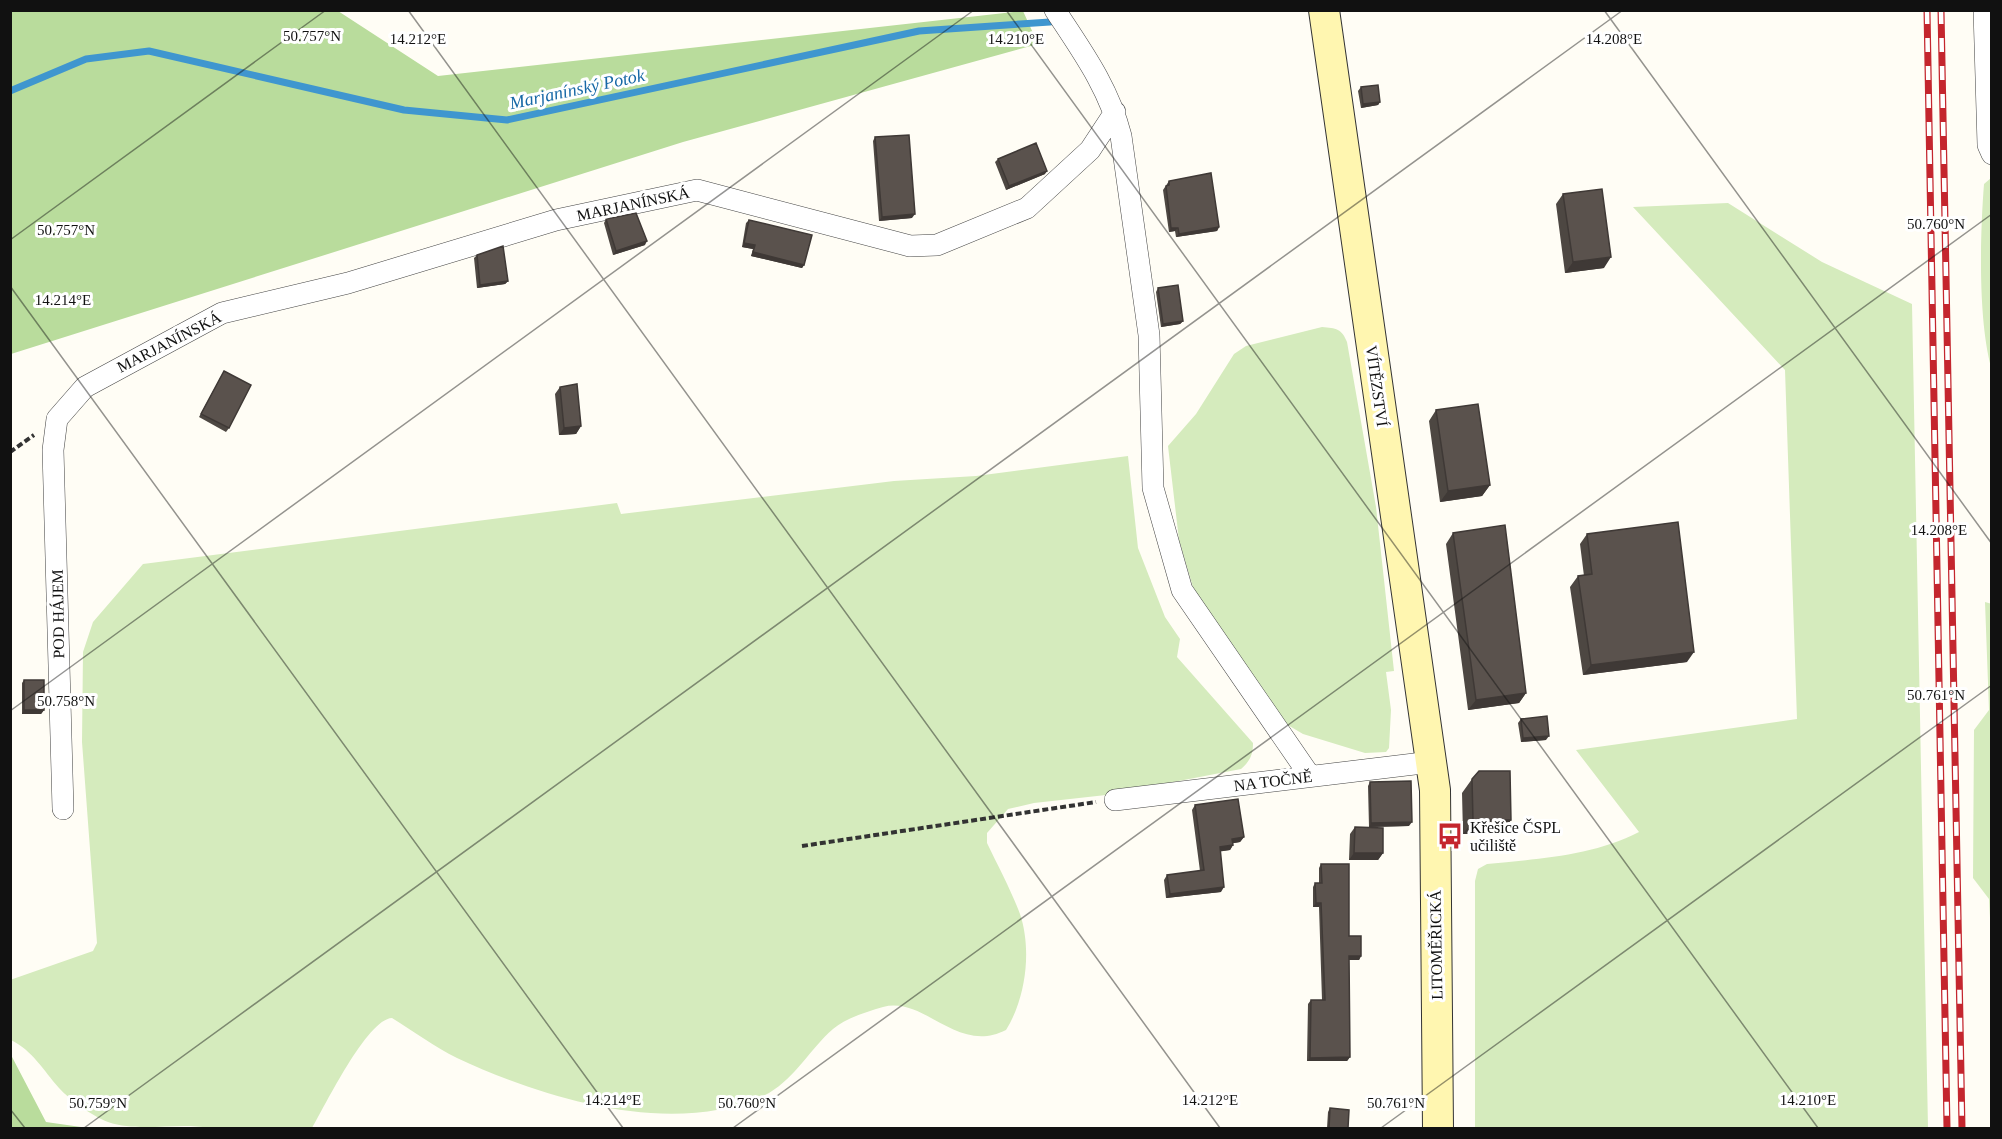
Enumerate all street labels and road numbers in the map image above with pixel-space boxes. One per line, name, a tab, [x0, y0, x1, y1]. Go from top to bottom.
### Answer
street label: MARJANÍNSKÁ	[575, 183, 691, 224]
street label: MARJANÍNSKÁ	[114, 307, 224, 376]
street label: VÍTĚZSTVÍ	[1363, 344, 1392, 428]
street label: POD HÁJEM	[48, 569, 67, 659]
street label: NA TOČNĚ	[1233, 767, 1313, 794]
street label: LITOMĚŘICKÁ	[1426, 889, 1445, 1000]

